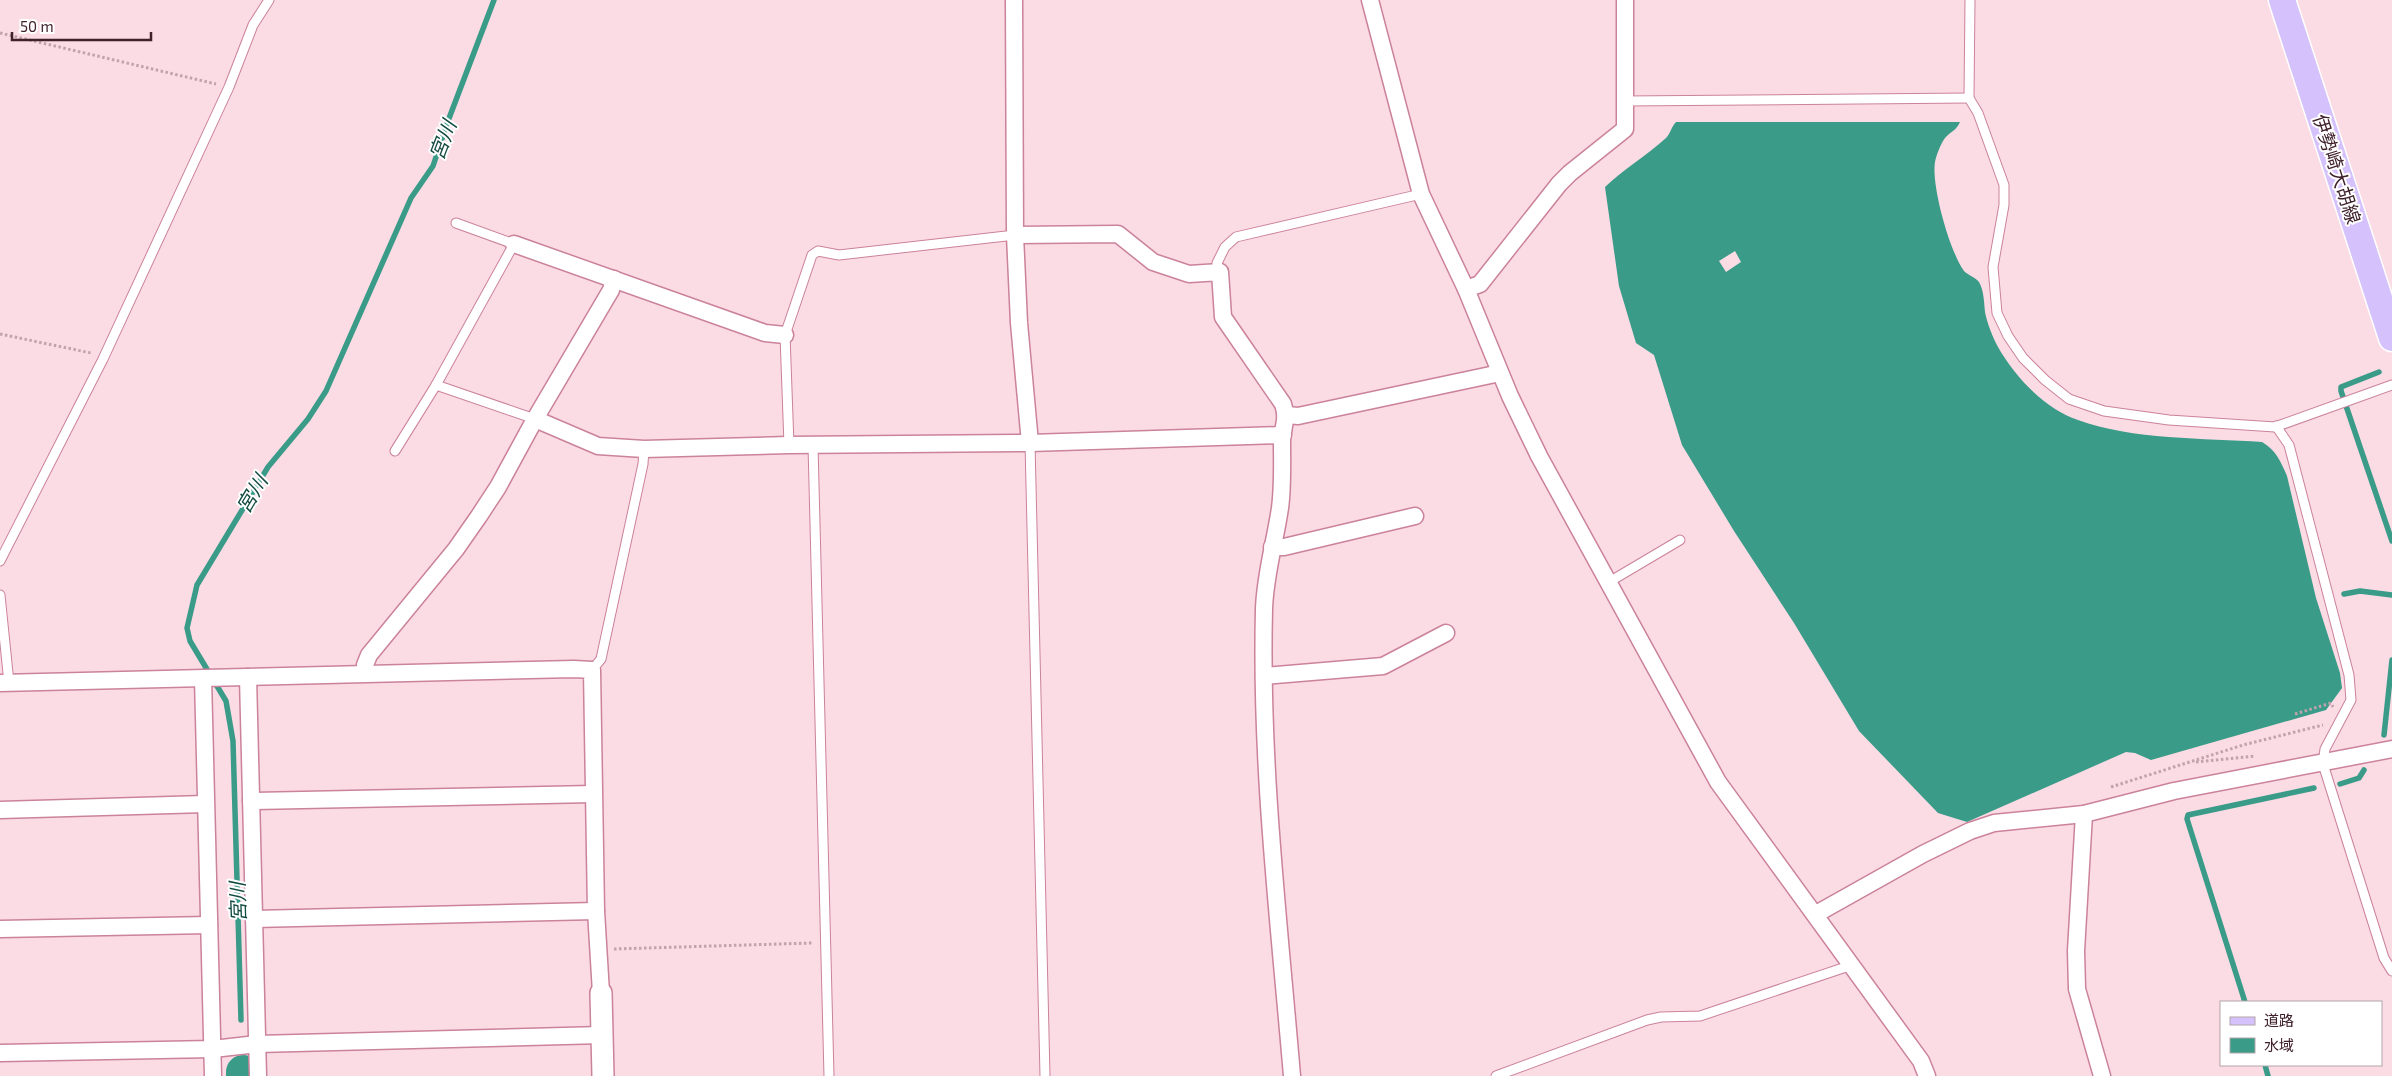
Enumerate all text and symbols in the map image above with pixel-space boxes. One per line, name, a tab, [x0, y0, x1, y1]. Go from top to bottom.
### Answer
scale bar	[12, 10, 151, 42]
text: 50 m	[20, 17, 54, 35]
street label: 伊勢崎大胡線	[2309, 111, 2366, 227]
water label: 宮川	[424, 115, 461, 163]
water label: 宮川	[231, 468, 273, 517]
water label: 宮川	[224, 880, 250, 922]
legend	[2220, 1001, 2382, 1066]
text: 道路	[2264, 1011, 2294, 1029]
text: 水域	[2264, 1036, 2294, 1054]

